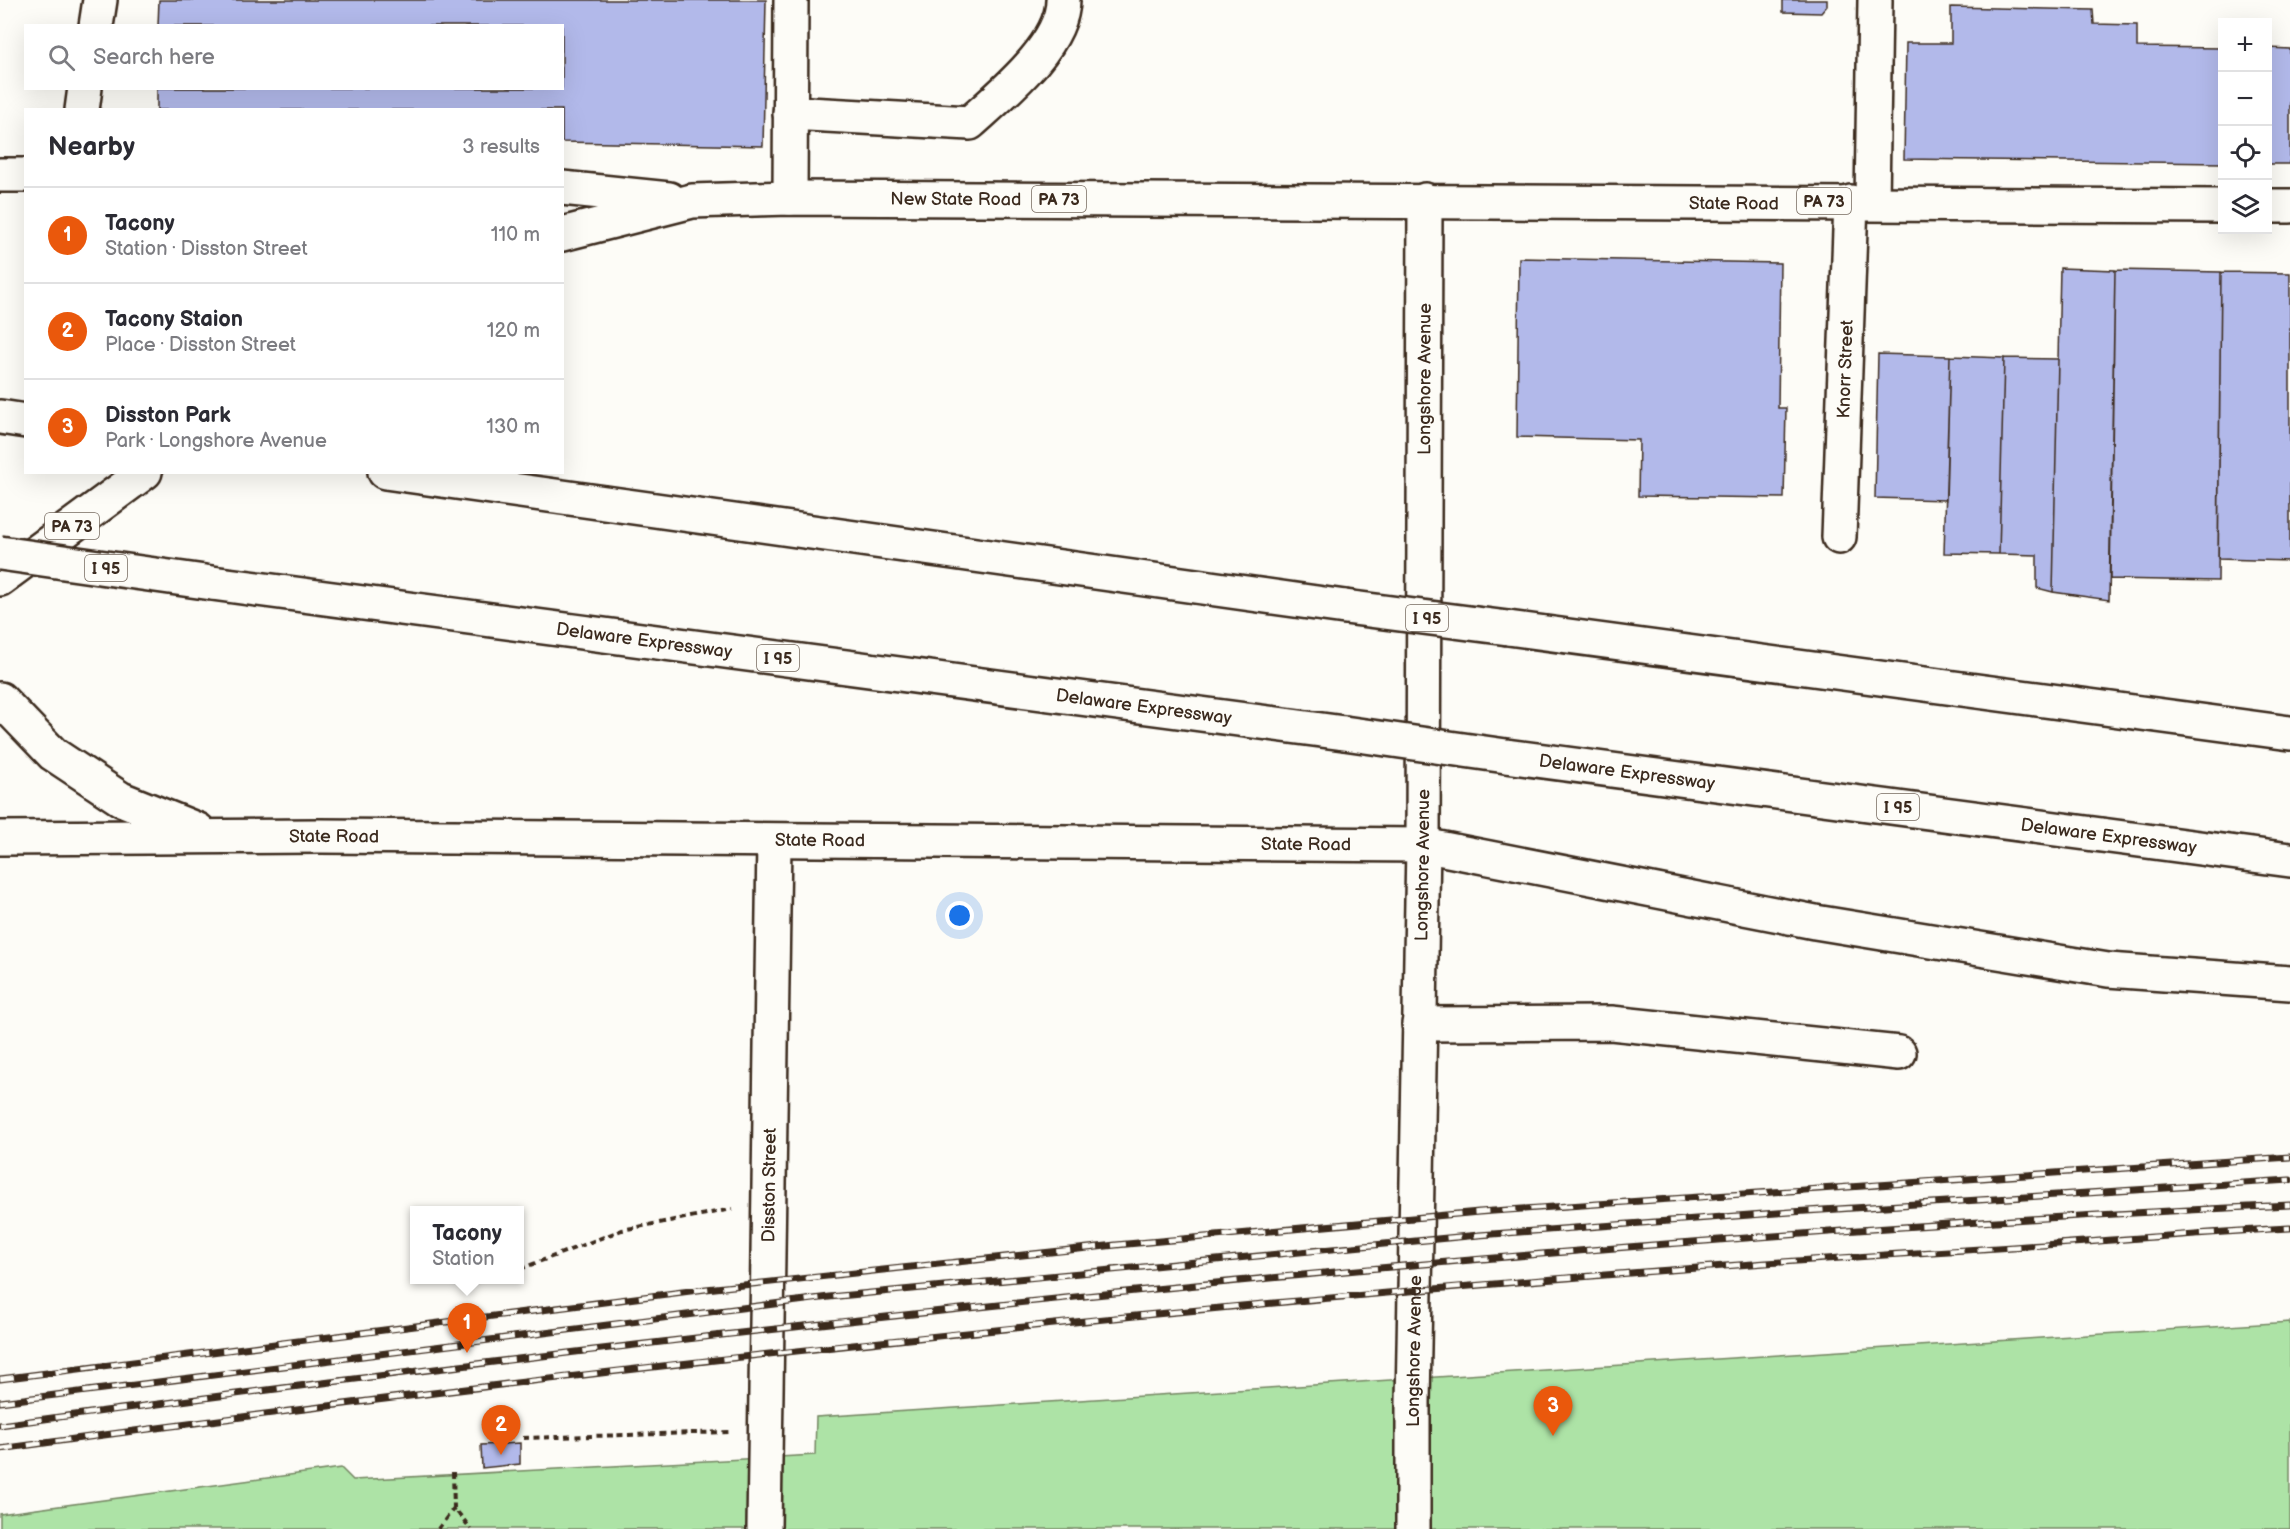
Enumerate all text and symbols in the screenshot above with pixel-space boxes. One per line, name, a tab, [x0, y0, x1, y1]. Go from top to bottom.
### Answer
map controls	[2218, 18, 2272, 234]
button: +	[2218, 18, 2272, 72]
search box	[24, 24, 564, 90]
icon: search	[45, 41, 78, 74]
text: Search here	[93, 44, 215, 71]
button: −	[2218, 72, 2272, 126]
button: locate	[2218, 126, 2272, 180]
text: Nearby	[48, 132, 135, 163]
text: 3 results	[462, 135, 540, 159]
button: layers	[2218, 180, 2272, 234]
road number: PA 73	[1032, 186, 1086, 212]
road number: PA 73	[1797, 188, 1851, 214]
street label: New State Road	[890, 189, 1021, 210]
street label: State Road	[1689, 193, 1779, 215]
text: Tacony	[105, 210, 175, 237]
text: 1	[63, 223, 72, 247]
text: 110 m	[491, 223, 540, 247]
text: Station · Disston Street	[105, 237, 308, 261]
street label: Longshore Avenue	[1414, 303, 1436, 455]
text: Tacony Staion	[105, 306, 243, 333]
text: 2	[62, 319, 73, 343]
text: 120 m	[487, 319, 540, 343]
street label: Knorr Street	[1833, 319, 1858, 419]
text: Place · Disston Street	[105, 333, 296, 357]
text: Disston Park	[105, 402, 231, 429]
text: 3	[62, 415, 73, 439]
text: 130 m	[486, 415, 540, 439]
text: Park · Longshore Avenue	[105, 429, 327, 453]
road number: PA 73	[45, 513, 99, 539]
road number: I 95	[85, 555, 127, 581]
road number: I 95	[1406, 605, 1448, 631]
street label: Delaware Expressway	[555, 619, 734, 663]
road number: I 95	[757, 645, 799, 671]
street label: Delaware Expressway	[1055, 685, 1234, 729]
street label: Delaware Expressway	[1538, 750, 1717, 795]
street label: Longshore Avenue	[1411, 789, 1434, 941]
road number: I 95	[1877, 794, 1919, 820]
street label: Delaware Expressway	[2019, 814, 2199, 859]
street label: State Road	[289, 826, 379, 847]
street label: State Road	[775, 830, 865, 851]
street label: State Road	[1261, 834, 1351, 855]
your location	[945, 901, 974, 930]
street label: Disston Street	[758, 1127, 781, 1242]
popup	[410, 1206, 524, 1284]
text: Tacony	[432, 1220, 502, 1247]
text: Station	[432, 1247, 495, 1271]
street label: Longshore Avenue	[1403, 1275, 1426, 1427]
pin: 1	[448, 1304, 486, 1353]
pin: 3	[1534, 1386, 1572, 1436]
pin: 2	[482, 1406, 520, 1455]

